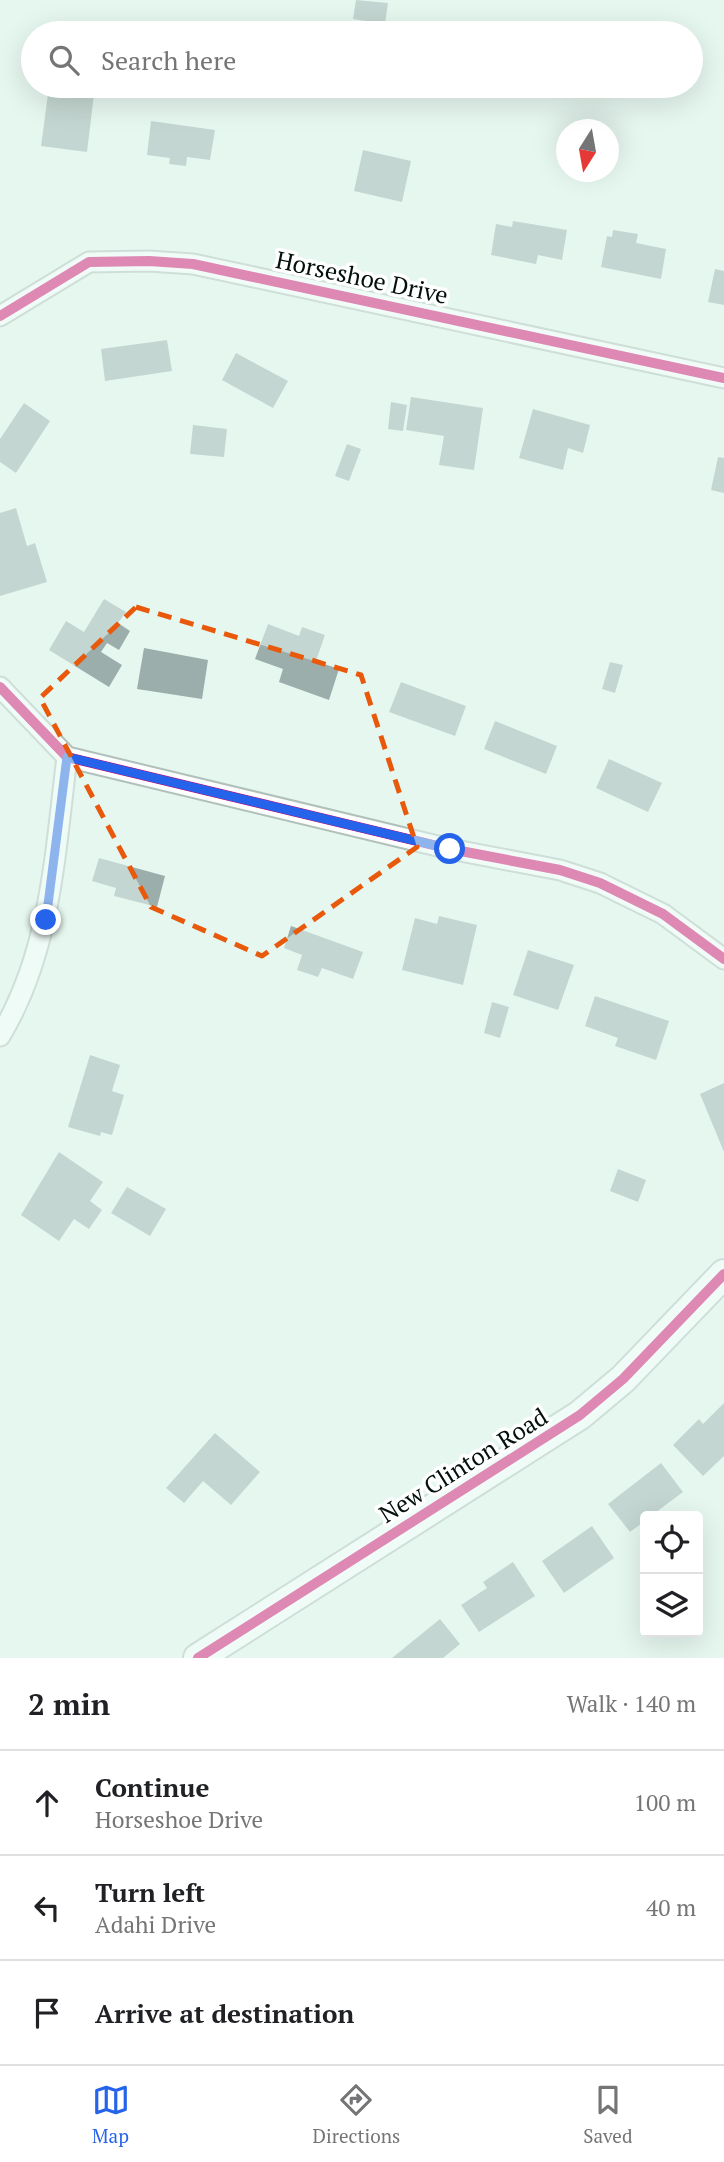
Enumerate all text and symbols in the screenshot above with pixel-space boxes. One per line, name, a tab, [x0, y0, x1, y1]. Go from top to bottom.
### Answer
search box	[21, 21, 703, 98]
icon: search	[45, 41, 83, 79]
text: Search here	[101, 43, 236, 77]
north arrow	[556, 119, 619, 182]
street label: Horseshoe Drive	[273, 243, 451, 311]
route start	[434, 833, 465, 864]
route end	[30, 904, 61, 935]
street label: New Clinton Road	[373, 1400, 553, 1530]
map controls	[640, 1511, 703, 1637]
button: locate	[640, 1511, 703, 1574]
button: layers	[640, 1574, 703, 1637]
text: 2 min	[28, 1684, 110, 1724]
text: Walk · 140 m	[567, 1688, 696, 1719]
text: Continue	[95, 1770, 209, 1804]
icon: ahead	[28, 1784, 66, 1822]
text: 100 m	[634, 1787, 696, 1818]
text: Horseshoe Drive	[95, 1804, 263, 1835]
text: Turn left	[95, 1875, 205, 1909]
icon: left	[28, 1889, 66, 1927]
text: 40 m	[646, 1892, 696, 1923]
text: Adahi Drive	[95, 1909, 216, 1940]
icon: arrive	[28, 1994, 66, 2032]
text: Arrive at destination	[95, 1996, 354, 2030]
tab: Map	[92, 2081, 130, 2148]
tab: Directions	[313, 2081, 400, 2148]
tab: Saved	[583, 2081, 632, 2148]

